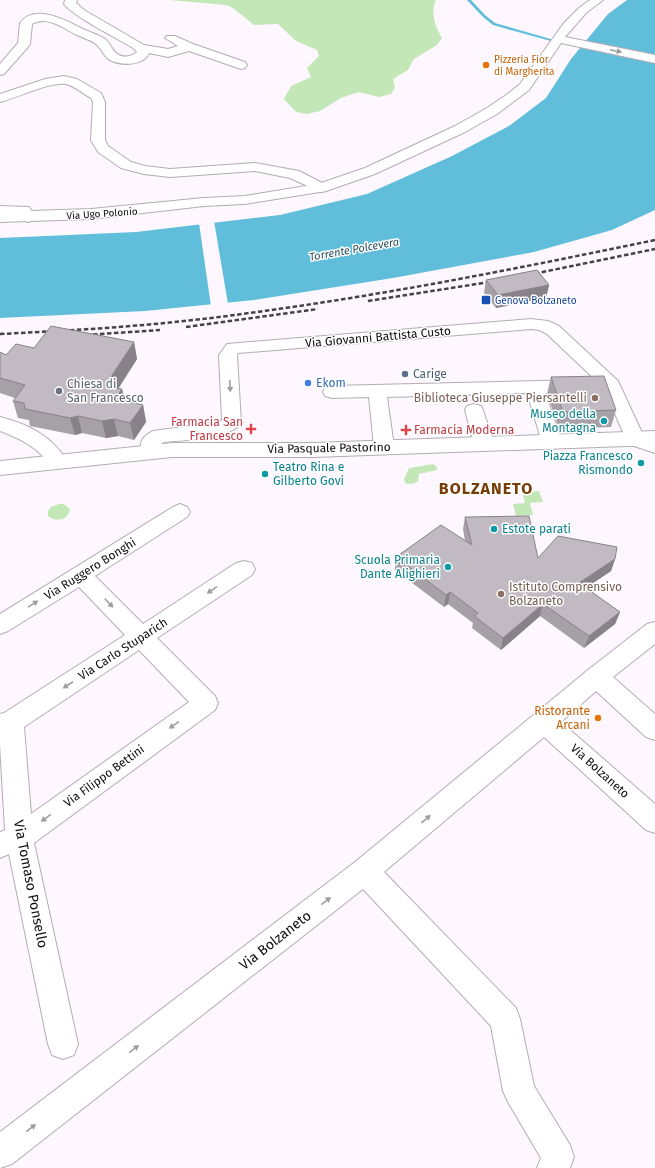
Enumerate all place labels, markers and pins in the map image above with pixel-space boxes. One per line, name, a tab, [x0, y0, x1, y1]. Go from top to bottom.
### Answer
place label: Pizzeria Fior di Margherita	[494, 54, 555, 78]
marker: Pizzeria Fior di Margherita	[481, 60, 491, 70]
marker: Genova Bolzaneto	[480, 294, 492, 306]
place label: Genova Bolzaneto	[495, 295, 577, 307]
place label: Carige	[413, 367, 447, 381]
marker: Carige	[400, 369, 410, 379]
place label: Ekom	[316, 376, 346, 390]
place label: Chiesa di San Francesco	[67, 377, 144, 405]
marker: Ekom	[303, 378, 313, 388]
marker: Chiesa di San Francesco	[54, 386, 64, 396]
place label: Biblioteca Giuseppe Piersantelli	[414, 391, 587, 405]
marker: Biblioteca Giuseppe Piersantelli	[590, 393, 600, 403]
place label: Museo della Montagna	[530, 407, 596, 435]
place label: Farmacia San Francesco	[171, 415, 243, 443]
marker: Museo della Montagna	[599, 416, 609, 426]
place label: Farmacia Moderna	[414, 423, 514, 437]
marker: Farmacia San Francesco	[246, 424, 256, 434]
marker: Farmacia Moderna	[401, 425, 411, 435]
place label: Piazza Francesco Rismondo	[543, 449, 633, 477]
marker: Piazza Francesco Rismondo	[636, 458, 646, 468]
place label: Teatro Rina e Gilberto Govi	[273, 460, 344, 488]
marker: Teatro Rina e Gilberto Govi	[260, 469, 270, 479]
place label: Estote parati	[502, 522, 571, 536]
marker: Estote parati	[489, 524, 499, 534]
place label: Scuola Primaria Dante Alighieri	[355, 553, 440, 581]
marker: Scuola Primaria Dante Alighieri	[443, 562, 453, 572]
place label: Istituto Comprensivo Bolzaneto	[509, 580, 622, 608]
marker: Istituto Comprensivo Bolzaneto	[496, 589, 506, 599]
place label: Ristorante Arcani	[534, 704, 590, 732]
marker: Ristorante Arcani	[593, 713, 603, 723]

